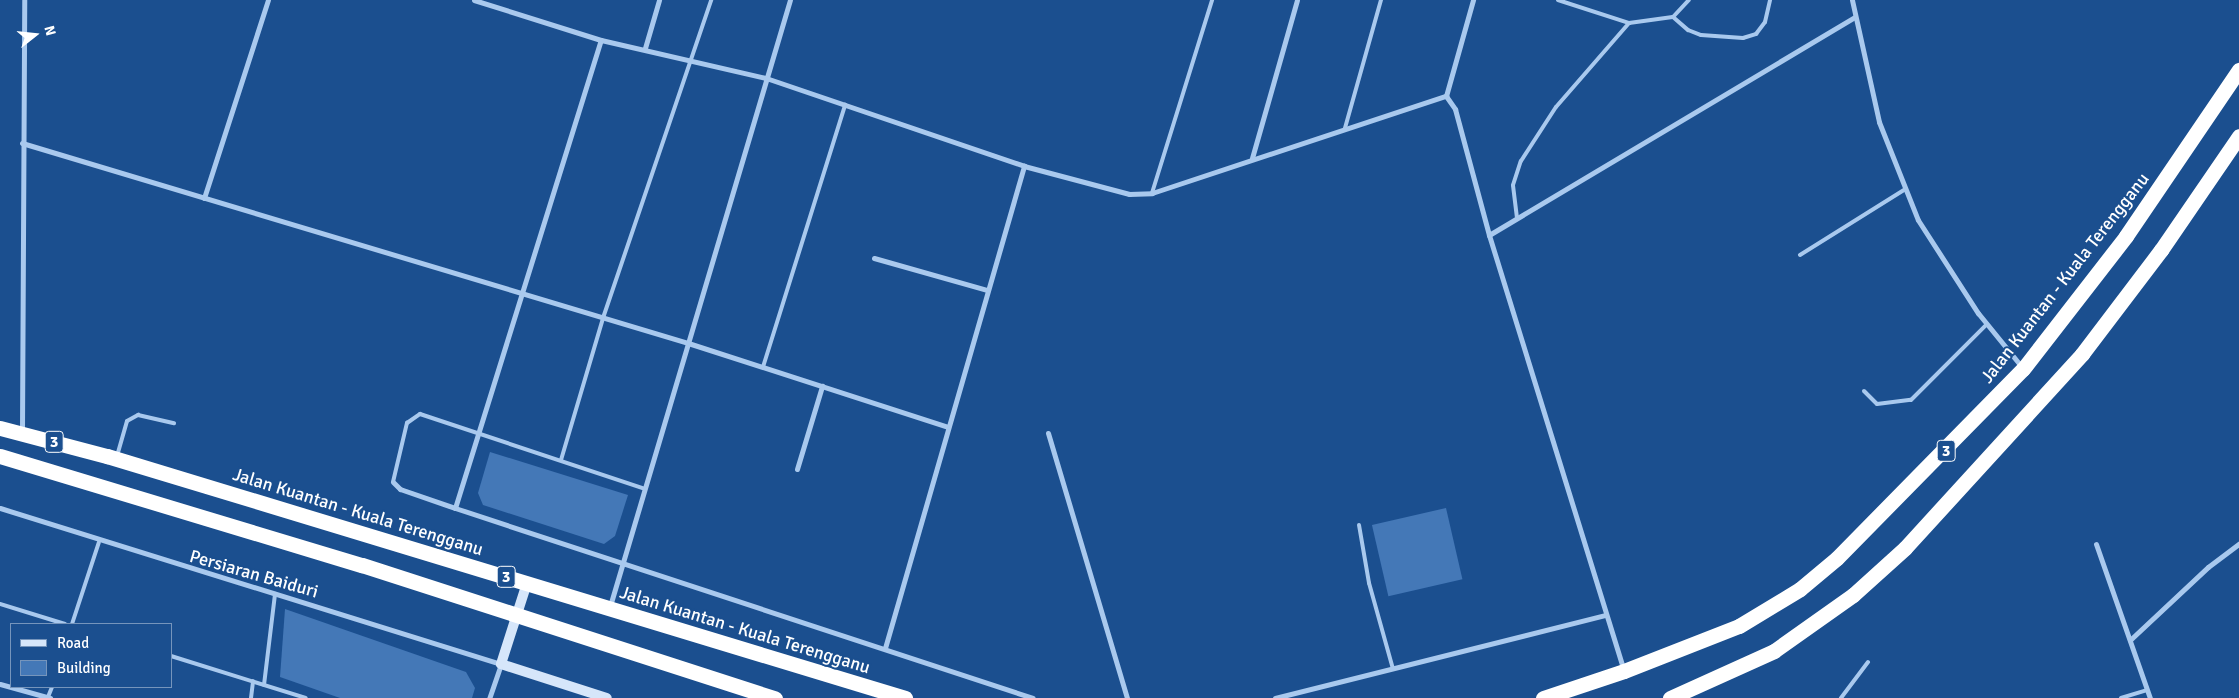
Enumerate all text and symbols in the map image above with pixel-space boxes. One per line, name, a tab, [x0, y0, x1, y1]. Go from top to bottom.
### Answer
north arrow	[10, 10, 60, 60]
text: N	[40, 24, 59, 38]
street label: Jalan Kuantan - Kuala Terengganu	[1976, 169, 2154, 387]
road number: 3	[44, 428, 64, 456]
road number: 3	[1936, 438, 1956, 464]
street label: Jalan Kuantan - Kuala Terengganu	[230, 464, 486, 560]
street label: Persiaran Baiduri	[187, 545, 321, 603]
road number: 3	[496, 564, 516, 590]
street label: Jalan Kuantan - Kuala Terengganu	[617, 582, 873, 678]
legend	[10, 623, 172, 688]
text: Road	[57, 634, 89, 652]
text: Building	[57, 659, 111, 677]

